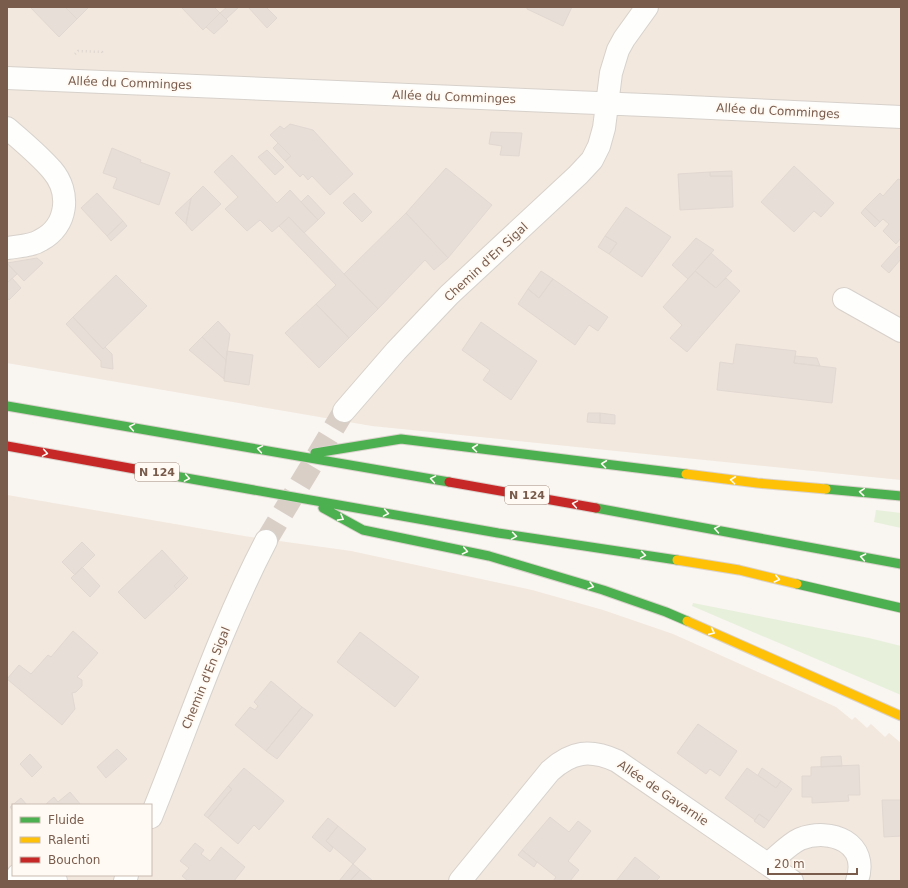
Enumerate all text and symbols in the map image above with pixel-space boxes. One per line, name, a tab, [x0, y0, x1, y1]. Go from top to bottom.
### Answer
street label: Allée du Comminges	[68, 74, 192, 92]
street label: Allée du Comminges	[392, 88, 516, 106]
street label: Allée du Comminges	[716, 101, 840, 121]
street label: Chemin d'En Sigal	[441, 220, 531, 304]
one-way arrow	[129, 423, 135, 432]
one-way arrow	[472, 444, 478, 453]
one-way arrow	[257, 445, 263, 454]
one-way arrow	[42, 448, 49, 457]
one-way arrow	[601, 460, 607, 469]
road number: N 124	[135, 463, 179, 481]
one-way arrow	[184, 473, 190, 482]
one-way arrow	[430, 475, 436, 484]
one-way arrow	[730, 476, 736, 485]
road number: N 124	[505, 486, 549, 504]
one-way arrow	[859, 488, 865, 497]
one-way arrow	[572, 500, 578, 508]
one-way arrow	[383, 508, 389, 517]
one-way arrow	[337, 513, 344, 520]
one-way arrow	[714, 525, 720, 534]
one-way arrow	[511, 531, 517, 540]
one-way arrow	[462, 547, 469, 555]
one-way arrow	[640, 550, 646, 559]
one-way arrow	[860, 553, 866, 562]
one-way arrow	[773, 574, 780, 583]
one-way arrow	[587, 581, 594, 590]
street label: Chemin d'En Sigal	[179, 625, 233, 731]
one-way arrow	[708, 628, 715, 636]
street label: Allée de Gavarnie	[615, 757, 711, 829]
legend	[12, 804, 152, 876]
text: Fluide	[48, 813, 84, 827]
text: Ralenti	[48, 833, 90, 847]
scale bar	[768, 850, 857, 876]
text: Bouchon	[48, 853, 100, 867]
text: 20 m	[774, 857, 805, 871]

